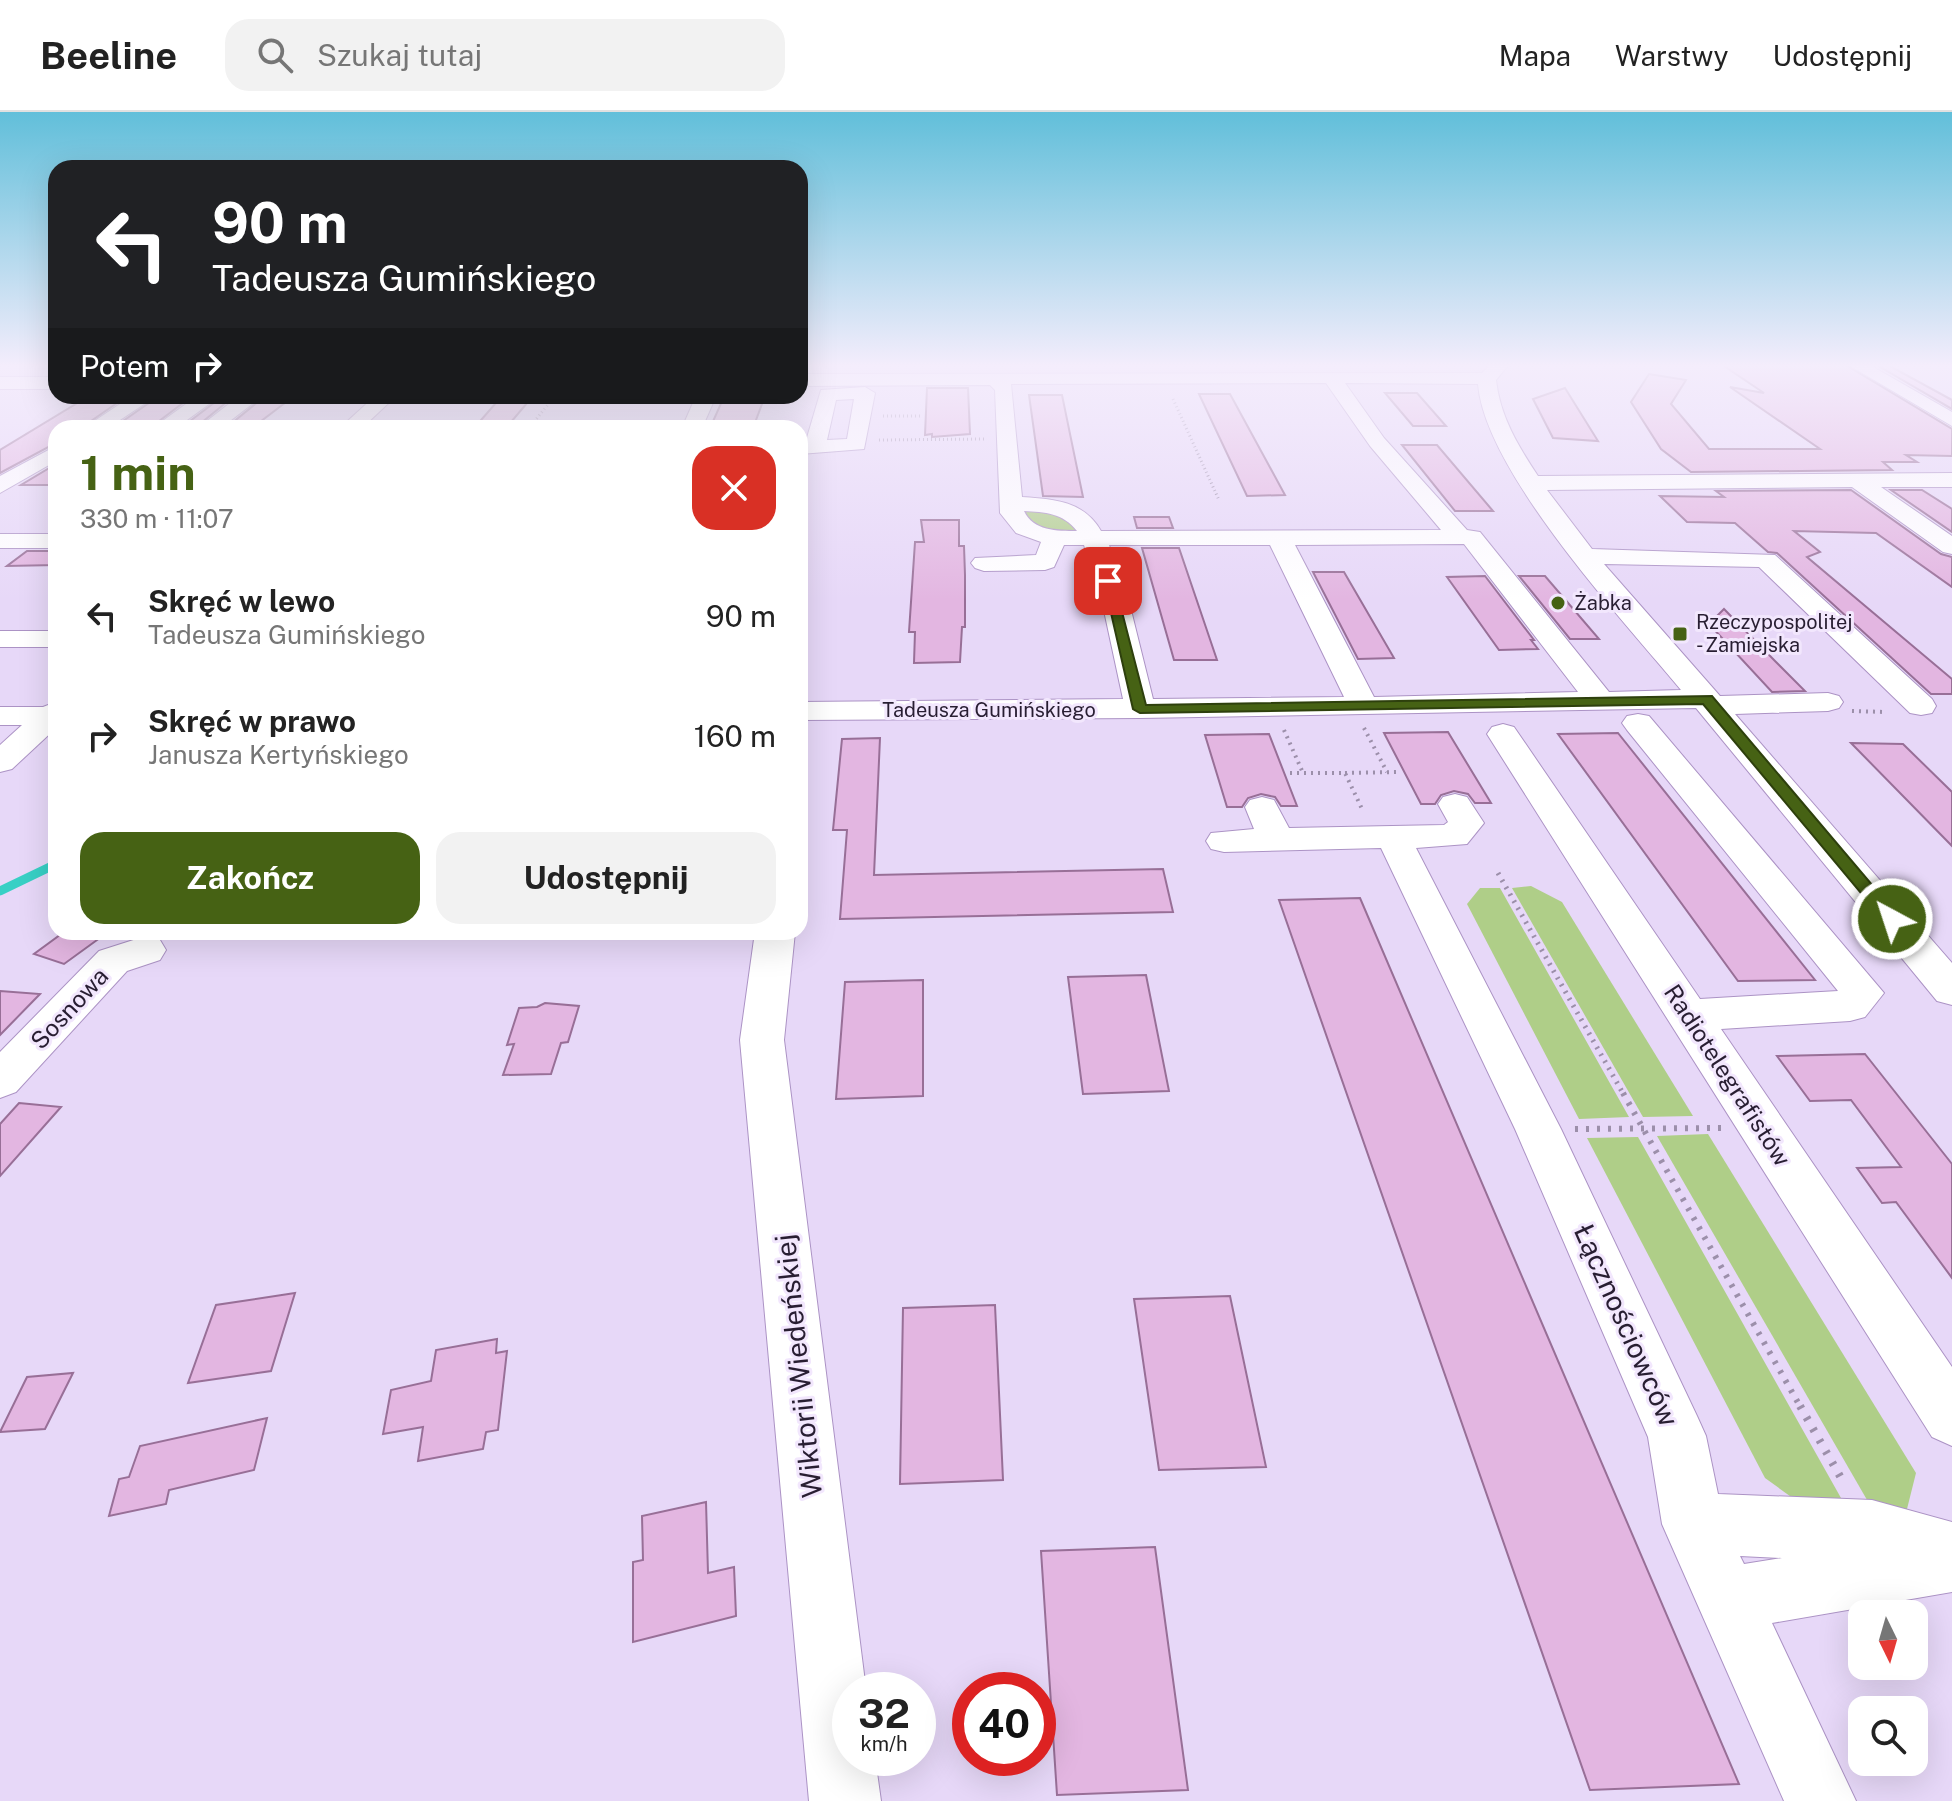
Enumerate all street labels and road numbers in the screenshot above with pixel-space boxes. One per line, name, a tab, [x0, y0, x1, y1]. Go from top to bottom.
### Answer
street label: Tadeusza Gumińskiego	[882, 698, 1096, 722]
street label: Sosnowa	[24, 962, 114, 1054]
street label: Radiotelegrafistów	[1659, 979, 1797, 1171]
street label: Łącznościowców	[1568, 1219, 1686, 1431]
street label: Wiktorii Wiedeńskiej	[768, 1233, 828, 1499]

